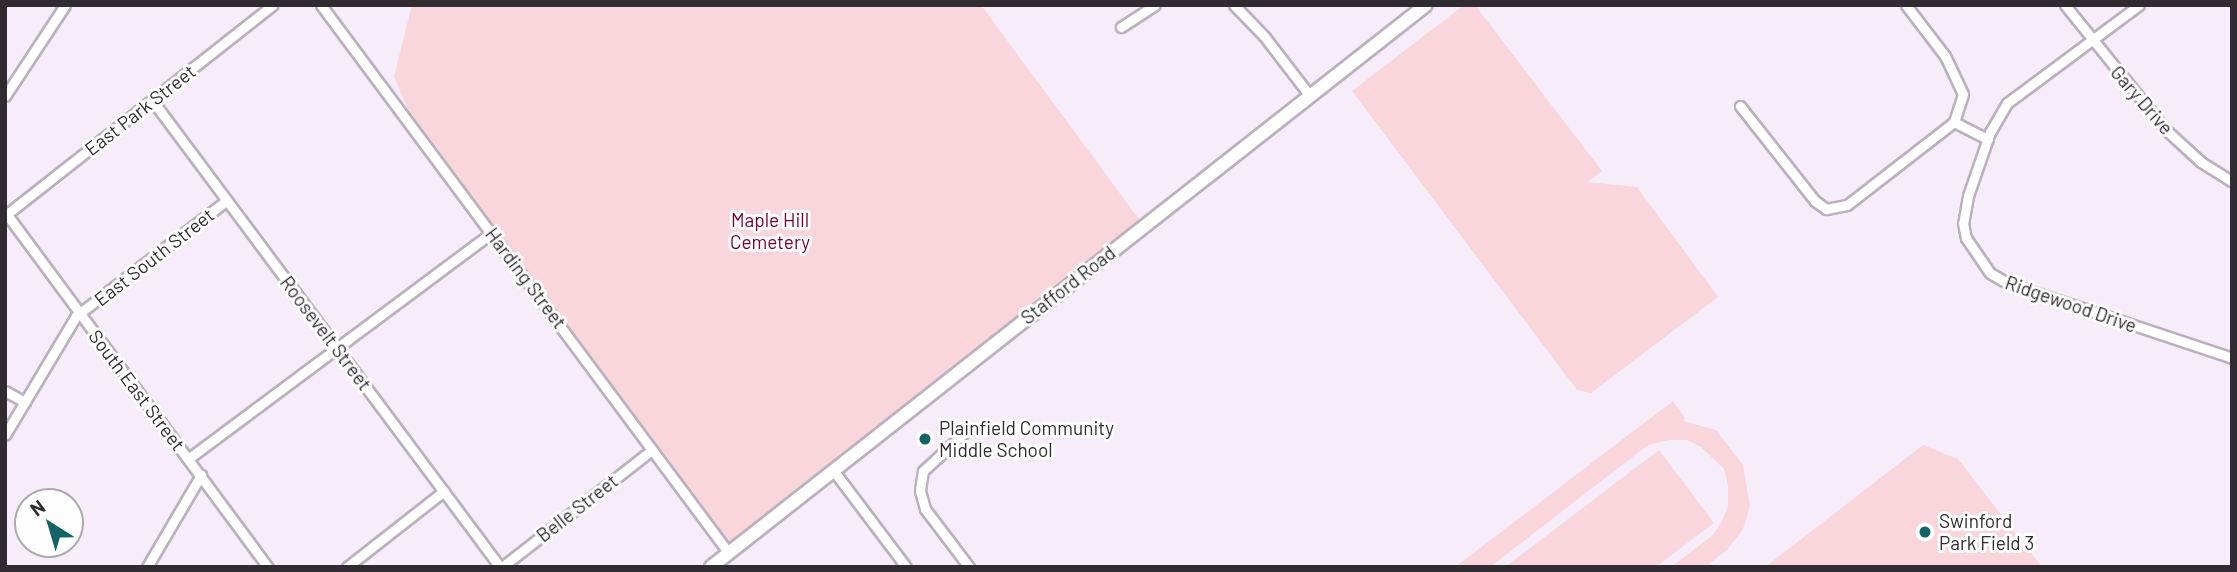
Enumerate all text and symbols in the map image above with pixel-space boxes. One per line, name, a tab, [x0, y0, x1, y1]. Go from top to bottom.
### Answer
street label: East Park Street	[80, 60, 200, 160]
street label: Gary Drive	[2106, 61, 2178, 139]
street label: East South Street	[90, 203, 218, 311]
park label: Maple Hill Cemetery	[730, 209, 810, 253]
street label: Harding Street	[481, 223, 571, 333]
street label: Stafford Road	[1016, 241, 1120, 329]
street label: Roosevelt Street	[276, 271, 376, 395]
street label: Ridgewood Drive	[2002, 271, 2140, 337]
street label: South East Street	[84, 325, 190, 455]
place label: Plainfield Community Middle School	[939, 417, 1114, 461]
marker: Plainfield Community Middle School	[917, 431, 933, 447]
street label: Belle Street	[532, 469, 622, 547]
north arrow	[14, 488, 84, 558]
text: N	[25, 494, 49, 520]
place label: Swinford Park Field 3	[1939, 510, 2034, 554]
marker: Swinford Park Field 3	[1917, 524, 1933, 540]

